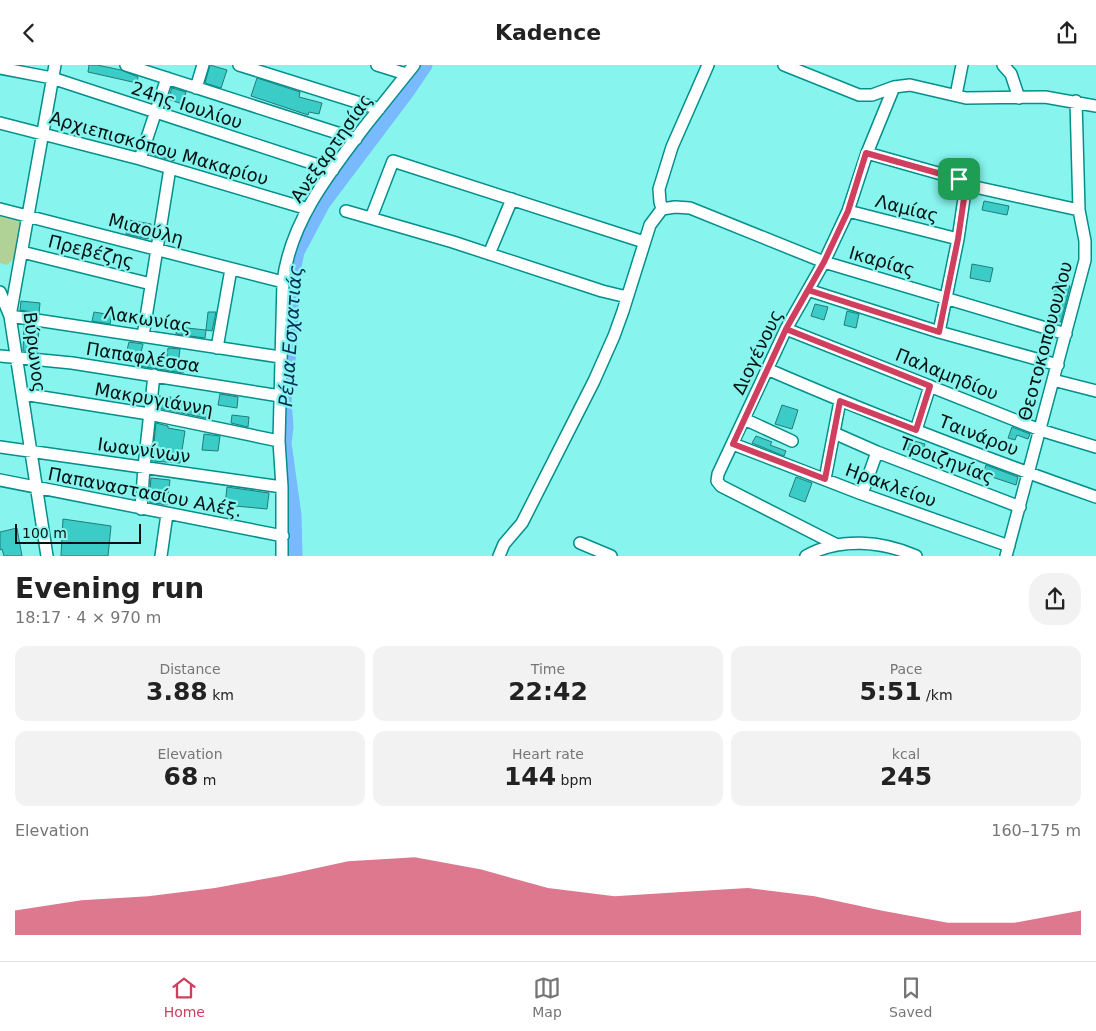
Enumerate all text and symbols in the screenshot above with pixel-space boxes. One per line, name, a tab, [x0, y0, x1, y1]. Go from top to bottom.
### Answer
icon: back	[15, 19, 43, 47]
icon: share	[1053, 19, 1081, 47]
text: Kadence	[495, 20, 601, 45]
street label: 24ης Ιουλίου	[129, 77, 245, 133]
street label: Ανεξαρτησίας	[286, 90, 376, 206]
street label: Αρχιεπισκόπου Μακαρίου	[47, 107, 271, 189]
pin	[938, 158, 980, 200]
icon: arrive	[945, 165, 973, 193]
street label: Λαμίας	[873, 190, 941, 226]
street label: Μιαούλη	[106, 209, 186, 249]
street label: Πρεβέζης	[46, 230, 136, 272]
street label: Ικαρίας	[847, 242, 917, 280]
street label: Θεοτοκοπουουλου	[1014, 259, 1076, 423]
water label: Ρέμα Εσχατιάς	[274, 265, 306, 407]
street label: Λακωνίας	[103, 302, 193, 336]
street label: Διογένους	[727, 306, 787, 398]
street label: Βύρωνος	[20, 311, 50, 393]
street label: Παπαφλέσσα	[85, 338, 201, 376]
street label: Παλαμηδίου	[892, 344, 1002, 404]
street label: Μακρυγιάννη	[93, 378, 215, 420]
street label: Ταινάρου	[935, 410, 1022, 460]
street label: Τροιζηνίας	[896, 432, 997, 488]
street label: Ιωαννίνων	[96, 433, 192, 467]
street label: Ηρακλείου	[843, 459, 939, 511]
street label: Παπαναστασίου Αλέξ.	[46, 463, 244, 521]
scale bar	[15, 521, 141, 544]
text: 100 m	[22, 525, 67, 541]
text: Evening run	[15, 572, 204, 605]
button: share	[1029, 573, 1081, 625]
text: 18:17 · 4 × 970 m	[15, 608, 161, 627]
text: Distance	[159, 661, 221, 677]
text: Time	[531, 661, 565, 677]
text: Pace	[890, 661, 922, 677]
text: 3.88	[146, 677, 208, 706]
text: 22:42	[508, 677, 588, 706]
text: 5:51	[859, 677, 922, 706]
text: km	[208, 687, 234, 703]
text: /km	[922, 687, 953, 703]
text: Elevation	[157, 746, 223, 762]
text: Heart rate	[512, 746, 584, 762]
text: kcal	[892, 746, 920, 762]
text: 68	[164, 762, 198, 791]
text: 144	[504, 762, 556, 791]
text: 245	[880, 762, 932, 791]
text: m	[198, 772, 216, 788]
text: bpm	[556, 772, 592, 788]
text: Elevation	[15, 821, 89, 840]
text: 160–175 m	[991, 821, 1081, 840]
tab: Home	[164, 974, 205, 1020]
tab: Map	[532, 974, 562, 1020]
tab: Saved	[889, 974, 932, 1020]

